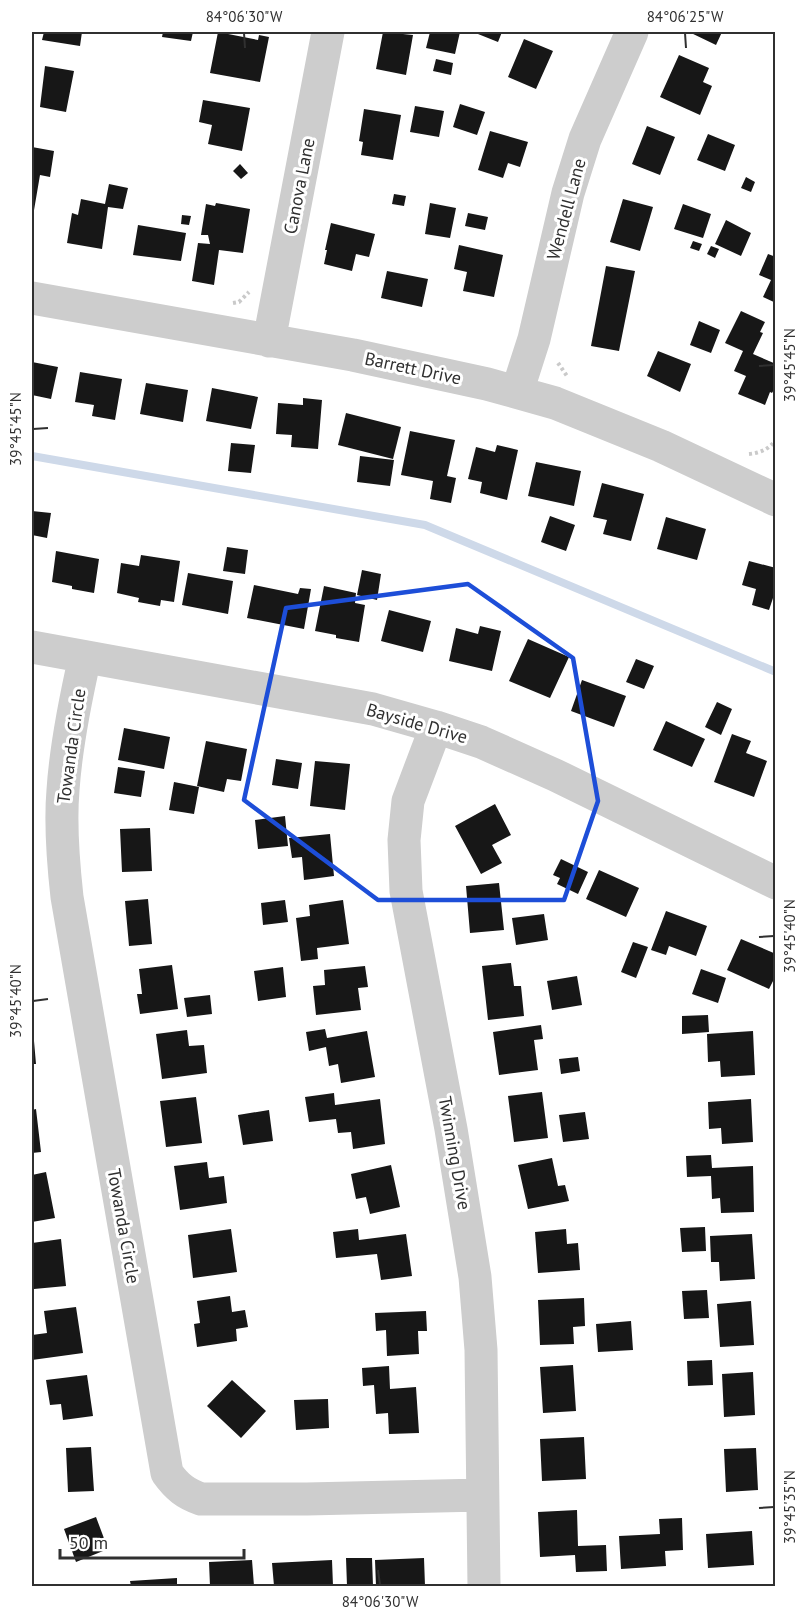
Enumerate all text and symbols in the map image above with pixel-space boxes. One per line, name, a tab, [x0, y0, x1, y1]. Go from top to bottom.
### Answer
text: 84°06'30"W	[206, 7, 283, 26]
text: 84°06'25"W	[647, 7, 724, 26]
street label: Canova Lane	[278, 136, 320, 236]
street label: Wendell Lane	[541, 156, 591, 262]
text: 39°45'45"N	[780, 328, 799, 402]
street label: Barrett Drive	[363, 347, 463, 389]
text: 39°45'45"N	[6, 392, 25, 466]
street label: Towanda Circle	[52, 687, 90, 805]
street label: Bayside Drive	[364, 698, 470, 748]
text: 39°45'40"N	[780, 899, 799, 973]
text: 39°45'40"N	[6, 964, 25, 1038]
street label: Twinning Drive	[434, 1094, 476, 1212]
street label: Towanda Circle	[103, 1167, 145, 1285]
text: 39°45'35"N	[780, 1470, 799, 1544]
scale bar	[60, 1522, 244, 1560]
text: 50 m	[69, 1531, 108, 1554]
text: 84°06'30"W	[342, 1592, 419, 1611]

